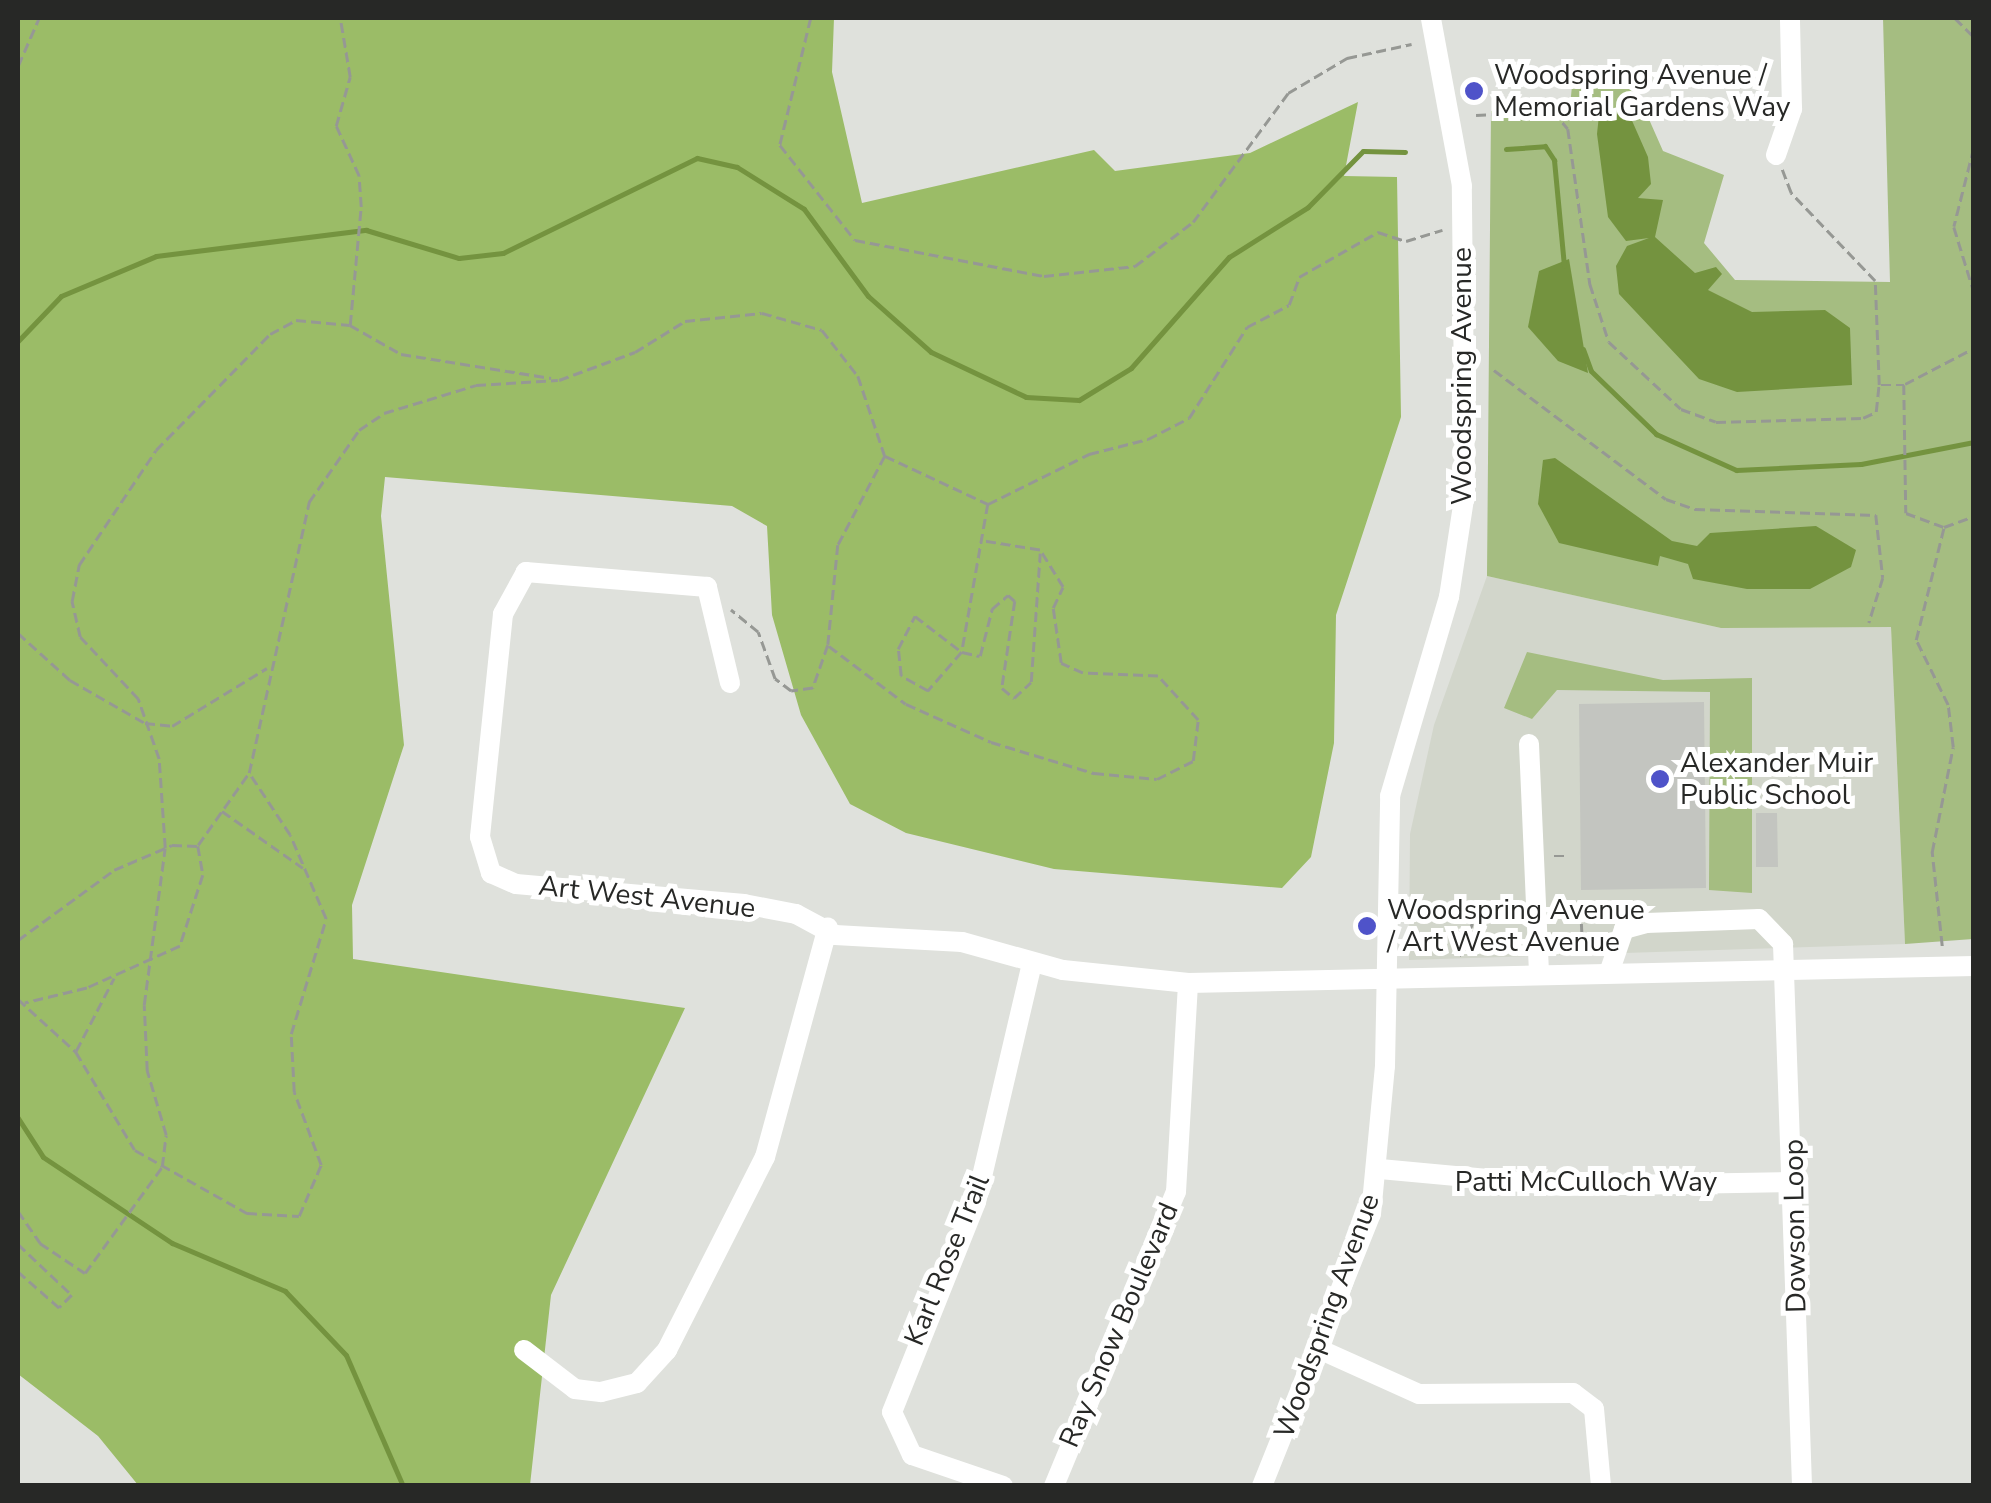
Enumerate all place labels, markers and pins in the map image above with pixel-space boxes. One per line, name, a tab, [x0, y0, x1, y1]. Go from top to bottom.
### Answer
place label: Woodspring Avenue / Memorial Gardens Way	[1494, 58, 1790, 124]
marker: Woodspring Avenue / Memorial Gardens Way	[1463, 80, 1485, 102]
place label: Alexander Muir Public School	[1680, 746, 1873, 812]
marker: Alexander Muir Public School	[1649, 768, 1671, 790]
place label: Woodspring Avenue / Art West Avenue	[1387, 893, 1645, 959]
marker: Woodspring Avenue / Art West Avenue	[1356, 915, 1378, 937]

